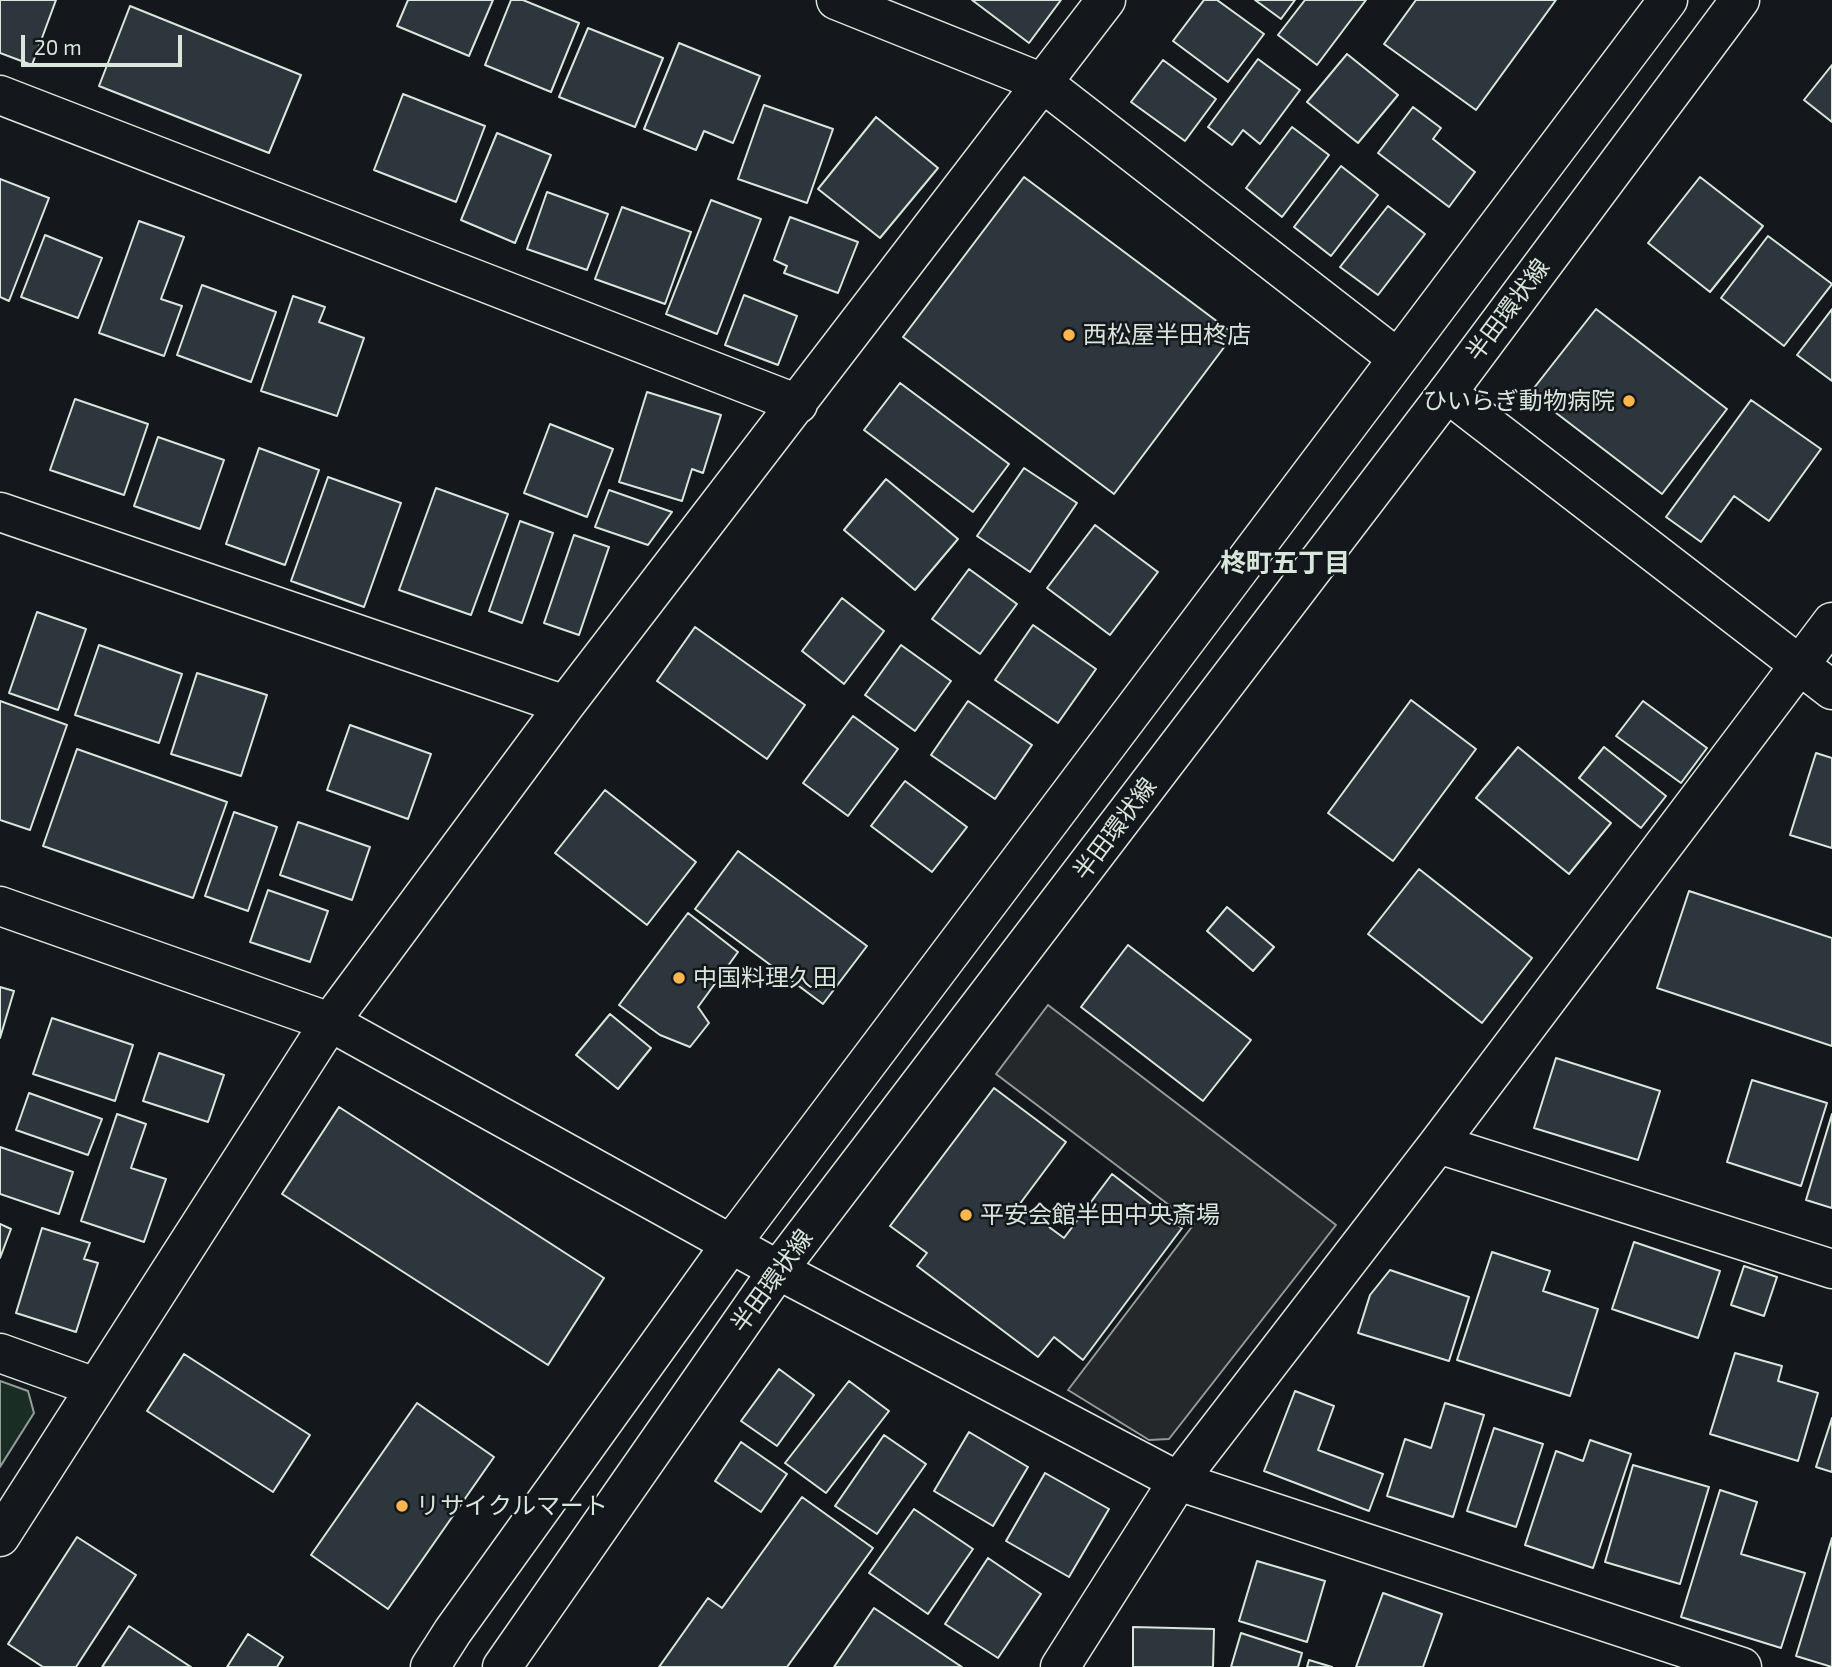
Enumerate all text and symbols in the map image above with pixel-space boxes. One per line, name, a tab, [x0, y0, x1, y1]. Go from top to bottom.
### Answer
scale bar	[24, 21, 186, 65]
text: 20 m	[34, 34, 82, 59]
street label: 半田環状線	[1460, 253, 1556, 367]
place label: 西松屋半田柊店	[1083, 321, 1251, 349]
marker: 西松屋半田柊店	[1061, 327, 1077, 343]
place label: ひいらぎ動物病院	[1423, 387, 1615, 415]
marker: ひいらぎ動物病院	[1621, 393, 1637, 409]
district label: 柊町五丁目	[1220, 547, 1350, 579]
street label: 半田環状線	[1067, 772, 1163, 886]
place label: 中国料理久田	[693, 964, 837, 992]
marker: 中国料理久田	[671, 970, 687, 986]
place label: 平安会館半田中央斎場	[980, 1201, 1220, 1229]
marker: 平安会館半田中央斎場	[958, 1207, 974, 1223]
street label: 半田環状線	[725, 1224, 819, 1338]
place label: リサイクルマート	[416, 1492, 608, 1520]
marker: リサイクルマート	[394, 1498, 410, 1514]

